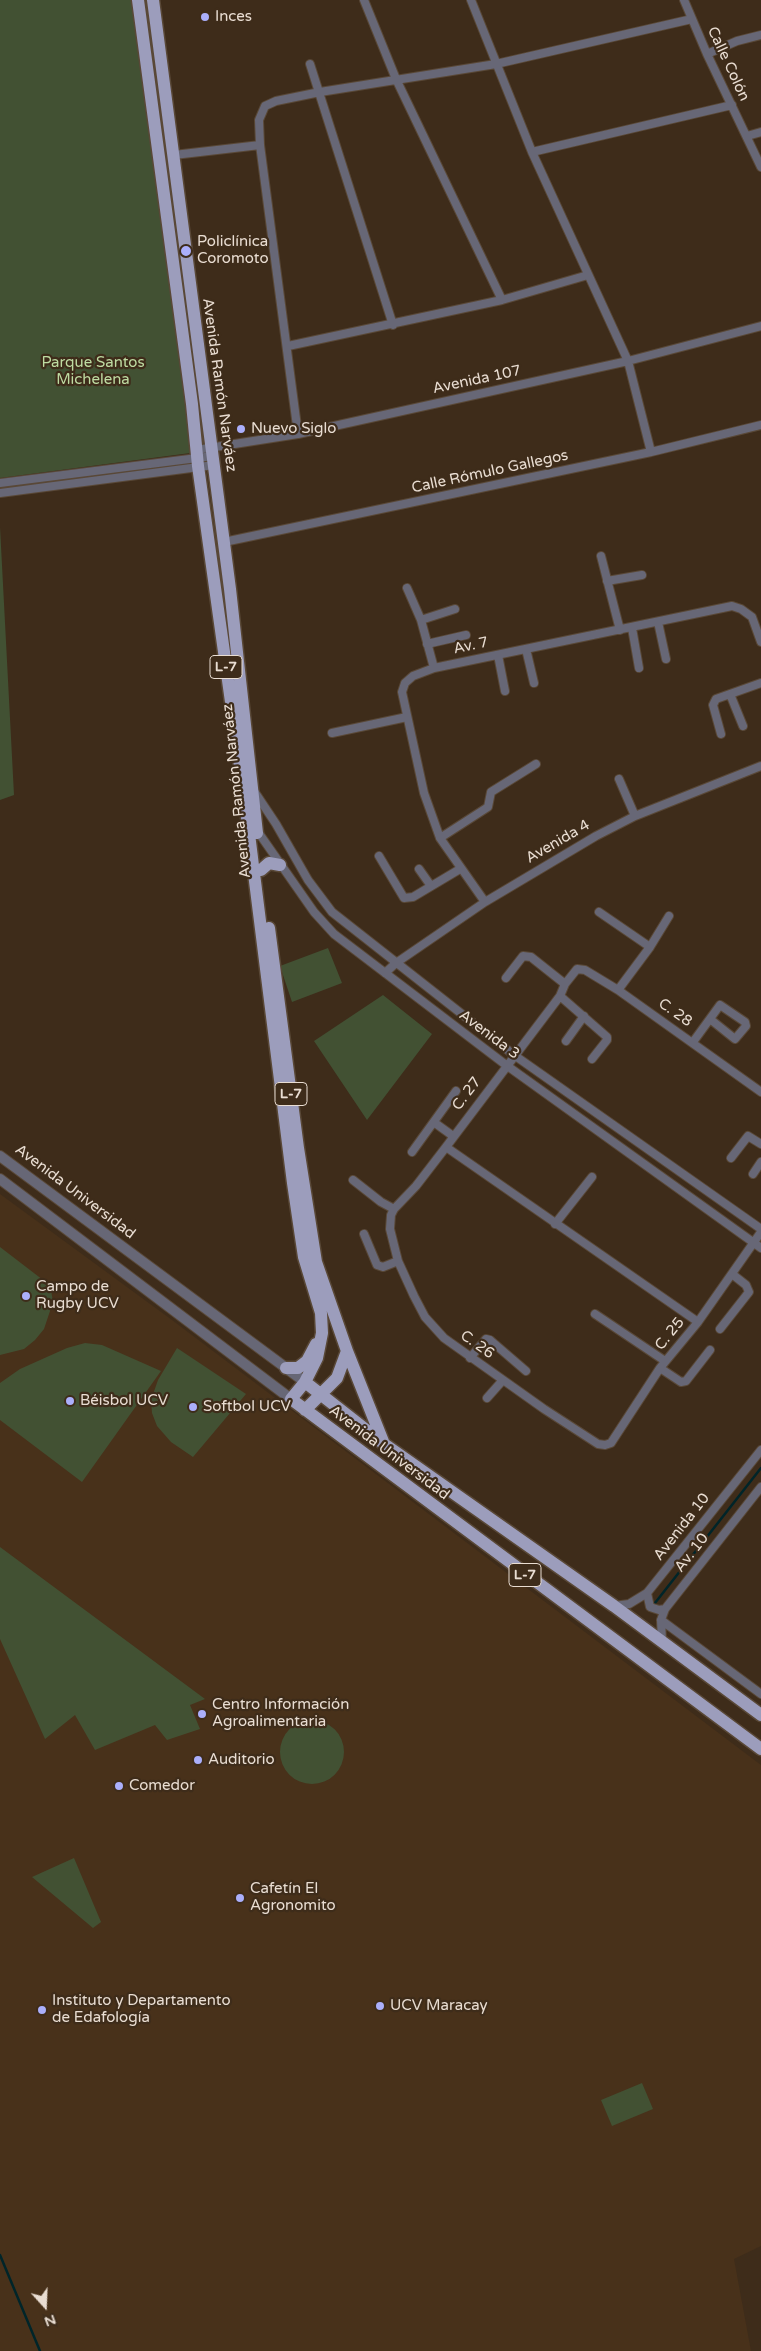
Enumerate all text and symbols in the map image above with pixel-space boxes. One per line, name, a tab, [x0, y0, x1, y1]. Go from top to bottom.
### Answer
place label: Inces	[215, 8, 252, 26]
marker: Inces	[199, 11, 211, 23]
street label: Calle Colón	[703, 24, 753, 104]
place label: Policlínica Coromoto	[197, 233, 269, 268]
marker: Policlínica Coromoto	[179, 244, 193, 258]
street label: Avenida Ramón Narváez	[198, 297, 240, 473]
park label: Parque Santos Michelena	[41, 354, 145, 389]
street label: Avenida 107	[431, 362, 523, 398]
place label: Nuevo Siglo	[251, 420, 336, 438]
marker: Nuevo Siglo	[235, 423, 247, 435]
street label: Calle Rómulo Gallegos	[410, 447, 570, 497]
street label: Av. 7	[452, 634, 490, 658]
road number: L-7	[210, 656, 242, 679]
street label: Avenida Ramón Narváez	[219, 703, 255, 879]
street label: Avenida 4	[523, 816, 593, 868]
street label: C. 28	[655, 995, 695, 1031]
street label: Avenida 3	[455, 1006, 523, 1064]
street label: C. 27	[449, 1074, 485, 1114]
road number: L-7	[275, 1082, 307, 1106]
street label: Avenida Universidad	[11, 1141, 139, 1243]
place label: Campo de Rugby UCV	[36, 1278, 119, 1313]
marker: Campo de Rugby UCV	[20, 1290, 32, 1302]
street label: C. 25	[651, 1314, 689, 1354]
street label: C. 26	[457, 1327, 497, 1363]
place label: Béisbol UCV	[80, 1392, 168, 1410]
marker: Béisbol UCV	[64, 1395, 76, 1407]
place label: Softbol UCV	[203, 1398, 291, 1416]
marker: Softbol UCV	[187, 1401, 199, 1413]
street label: Avenida Universidad	[325, 1402, 453, 1504]
street label: Avenida 10	[650, 1490, 714, 1564]
street label: Av. 10	[671, 1530, 713, 1576]
road number: L-7	[509, 1564, 541, 1586]
place label: Centro Información Agroalimentaria	[212, 1696, 349, 1731]
marker: Centro Información Agroalimentaria	[196, 1708, 208, 1720]
place label: Auditorio	[208, 1751, 275, 1769]
marker: Auditorio	[192, 1754, 204, 1766]
place label: Comedor	[129, 1777, 195, 1795]
marker: Comedor	[113, 1780, 125, 1792]
place label: Cafetín El Agronomito	[250, 1880, 336, 1915]
marker: Cafetín El Agronomito	[234, 1892, 246, 1904]
place label: Instituto y Departamento de Edafología	[52, 1992, 231, 2027]
place label: UCV Maracay	[390, 1997, 488, 2015]
marker: UCV Maracay	[374, 2000, 386, 2012]
marker: Instituto y Departamento de Edafología	[36, 2004, 48, 2016]
north arrow	[20, 2281, 70, 2331]
text: N	[42, 2311, 58, 2330]

